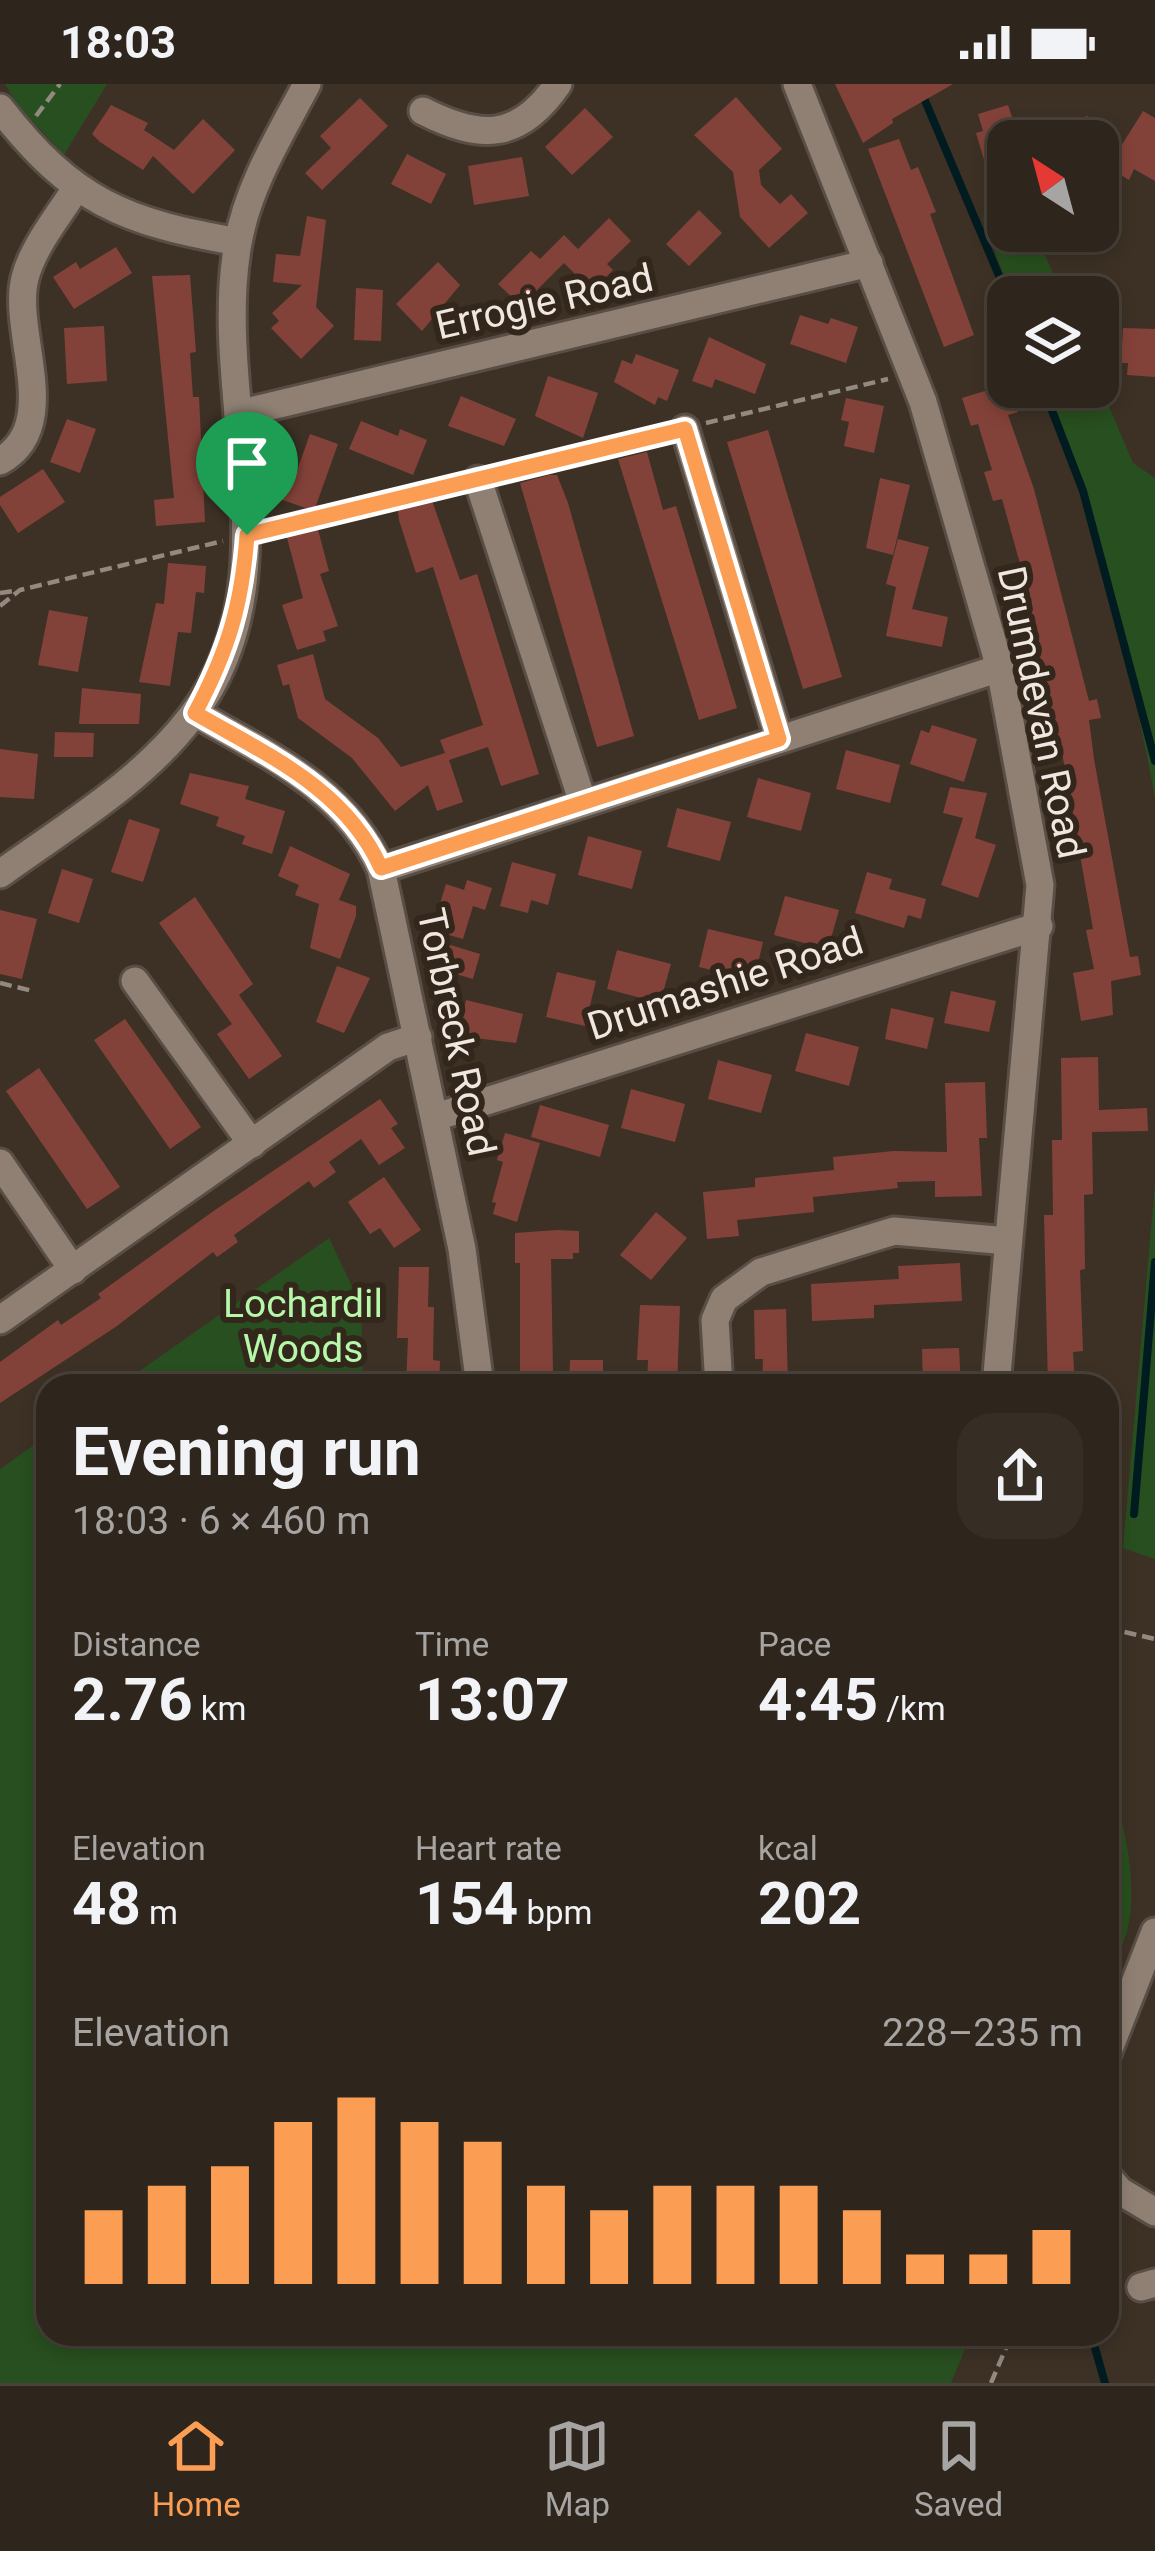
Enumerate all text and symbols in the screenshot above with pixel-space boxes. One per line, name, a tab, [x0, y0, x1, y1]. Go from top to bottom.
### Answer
text: 18:03	[60, 16, 176, 69]
north arrow	[987, 120, 1119, 252]
map controls	[987, 120, 1119, 408]
street label: Errogie Road	[431, 255, 657, 349]
button: layers	[987, 276, 1119, 408]
pin	[196, 412, 298, 535]
icon: arrive	[214, 430, 280, 496]
street label: Drumdevan Road	[988, 562, 1094, 862]
street label: Torbreck Road	[407, 904, 505, 1160]
street label: Drumashie Road	[582, 918, 869, 1050]
park label: Lochardil Woods	[223, 1281, 383, 1372]
button: share	[957, 1413, 1083, 1539]
text: Evening run	[72, 1414, 421, 1491]
text: 18:03 · 6 × 460 m	[72, 1498, 370, 1544]
text: Distance	[72, 1625, 200, 1664]
text: Time	[415, 1625, 489, 1664]
text: Pace	[758, 1625, 831, 1664]
text: 2.76	[72, 1664, 193, 1735]
text: 13:07	[415, 1664, 570, 1735]
text: 4:45	[758, 1664, 878, 1735]
text: km	[193, 1689, 247, 1728]
text: /km	[878, 1689, 946, 1728]
text: Elevation	[72, 1829, 206, 1868]
text: Heart rate	[415, 1829, 562, 1868]
text: kcal	[758, 1829, 818, 1868]
text: 48	[72, 1868, 141, 1939]
text: 154	[415, 1868, 518, 1939]
text: 202	[758, 1868, 861, 1939]
text: m	[141, 1893, 178, 1932]
text: bpm	[518, 1893, 592, 1932]
text: Elevation	[72, 2010, 230, 2056]
text: 228–235 m	[882, 2010, 1083, 2056]
tab: Home	[152, 2413, 241, 2524]
tab: Map	[544, 2413, 610, 2524]
tab: Saved	[914, 2413, 1003, 2524]

